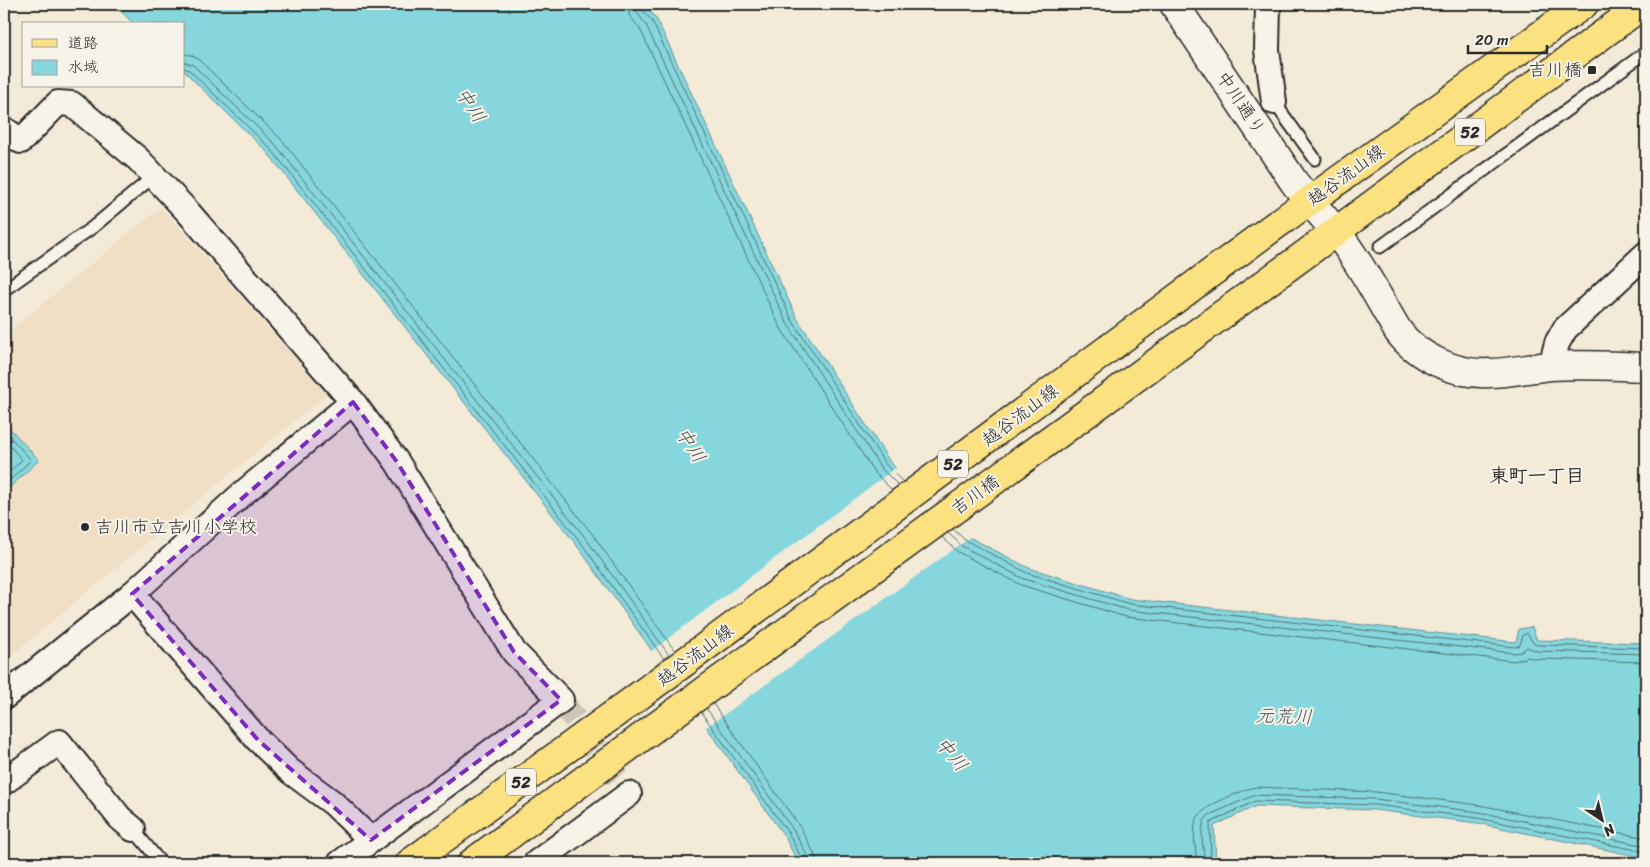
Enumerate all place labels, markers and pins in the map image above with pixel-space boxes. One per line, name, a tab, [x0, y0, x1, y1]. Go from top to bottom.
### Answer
place label: 吉川橋	[1528, 54, 1582, 86]
marker: 吉川橋	[1586, 64, 1598, 76]
place label: 吉川市立吉川小学校	[95, 511, 257, 543]
marker: 吉川市立吉川小学校	[79, 521, 91, 533]

